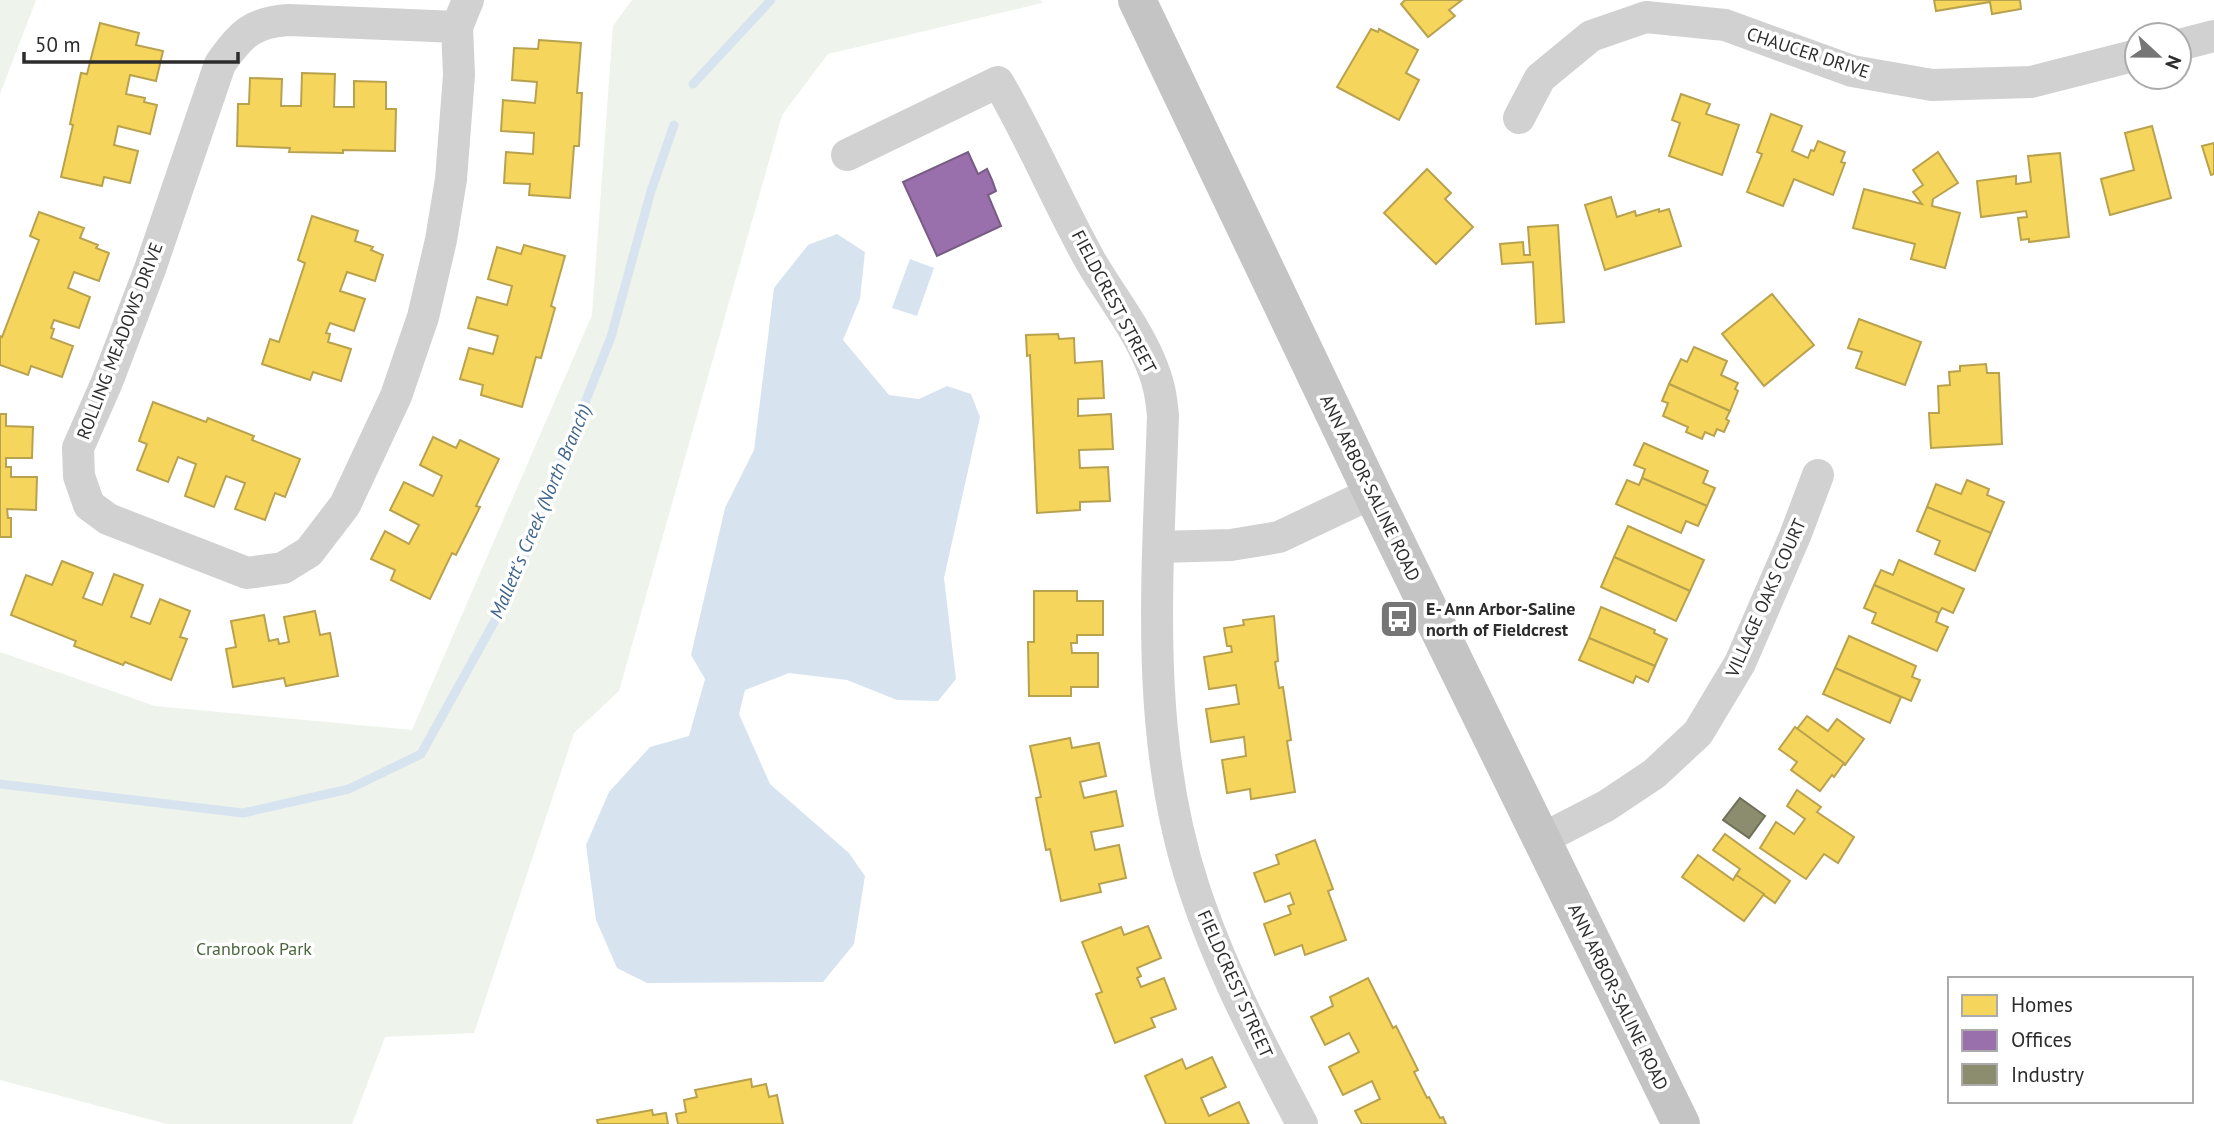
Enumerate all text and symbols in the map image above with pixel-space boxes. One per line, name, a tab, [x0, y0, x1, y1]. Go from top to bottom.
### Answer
scale bar	[24, 21, 238, 65]
north arrow	[2123, 21, 2193, 91]
street label: CHAUCER DRIVE	[1744, 22, 1872, 83]
text: 50 m	[35, 31, 81, 58]
text: N	[2160, 52, 2187, 73]
street label: FIELDCREST STREET	[1067, 226, 1162, 377]
street label: ROLLING MEADOWS DRIVE	[71, 239, 168, 443]
street label: ANN ARBOR-SALINE ROAD	[1315, 391, 1426, 585]
water label: Mallett's Creek (North Branch)	[484, 400, 596, 622]
street label: VILLAGE OAKS COURT	[1720, 515, 1811, 681]
place label: E- Ann Arbor-Saline north of Fieldcrest	[1426, 597, 1576, 641]
bus stop icon: E- Ann Arbor-Saline north of Fieldcrest	[1378, 598, 1420, 640]
street label: ANN ARBOR-SALINE ROAD	[1563, 900, 1674, 1094]
street label: FIELDCREST STREET	[1193, 906, 1278, 1061]
park label: Cranbrook Park	[196, 937, 312, 960]
legend	[1948, 977, 2193, 1103]
text: Homes	[2011, 991, 2073, 1018]
text: Offices	[2011, 1026, 2072, 1053]
text: Industry	[2011, 1061, 2084, 1088]

